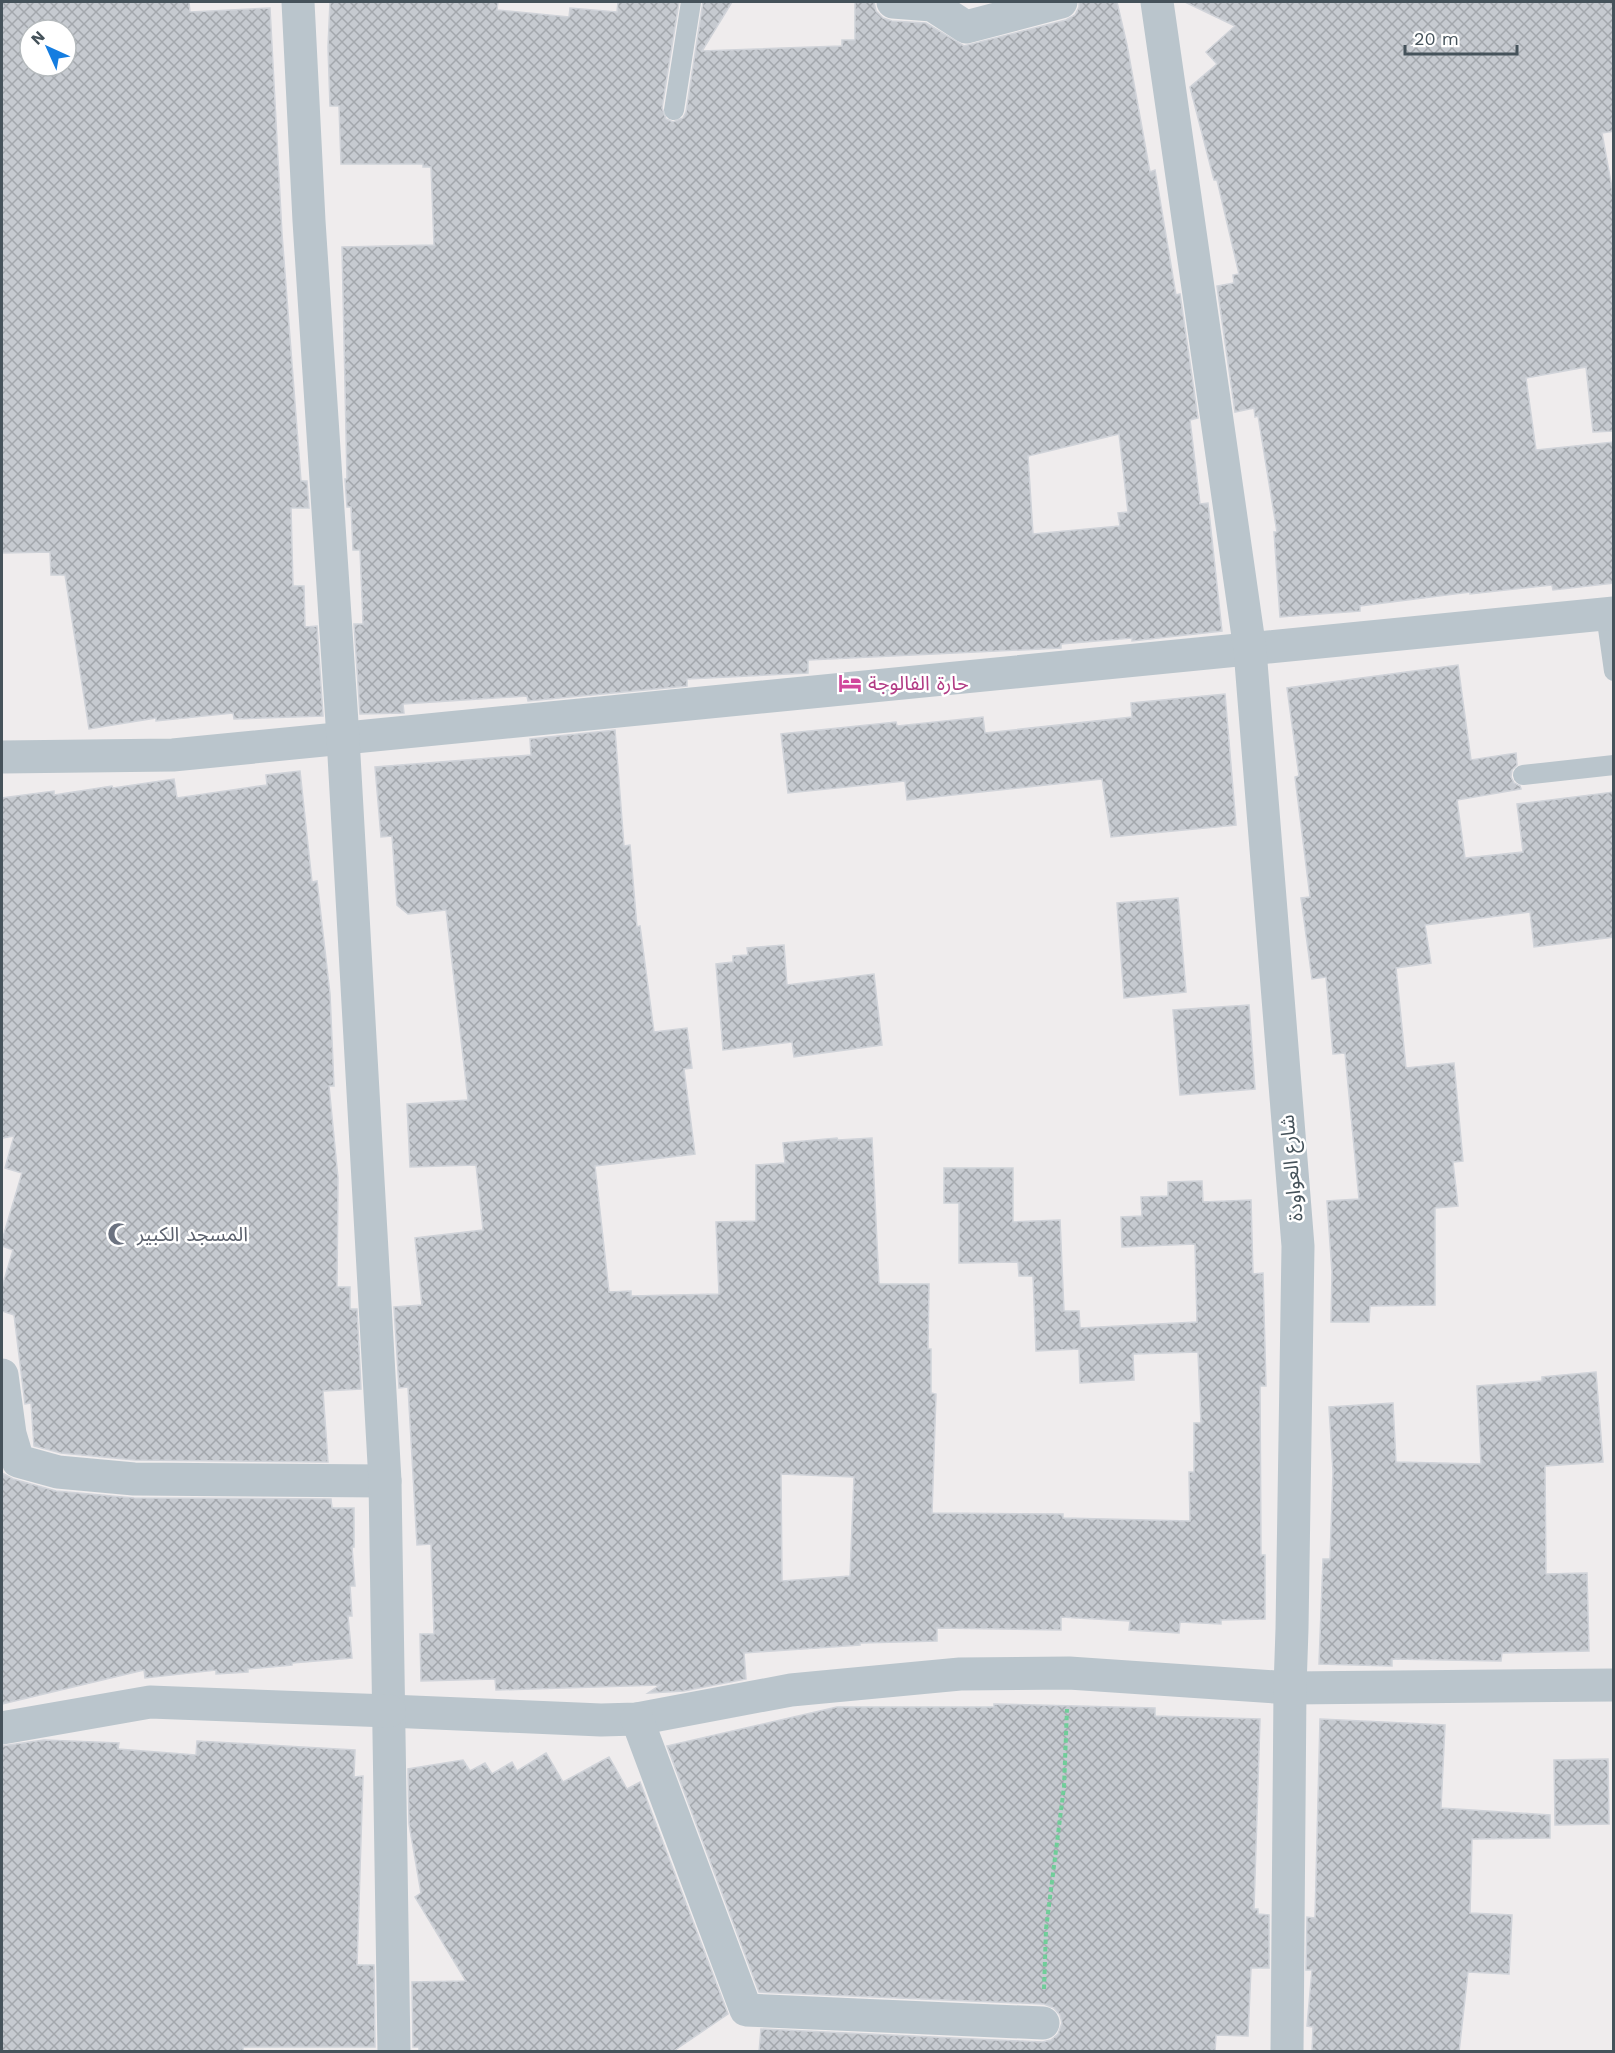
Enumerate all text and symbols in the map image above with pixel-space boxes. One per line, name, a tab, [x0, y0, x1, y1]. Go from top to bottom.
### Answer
north arrow	[18, 18, 78, 78]
scale bar	[1405, 18, 1518, 56]
text: N	[27, 27, 49, 49]
text: 20 m	[1414, 28, 1459, 49]
hotel icon: حارة الفالوجة	[837, 670, 863, 696]
place label: حارة الفالوجة	[868, 671, 969, 695]
street label: شارع العواودة	[1274, 1113, 1311, 1222]
mosque icon: المسجد الكبير	[106, 1221, 132, 1247]
place label: المسجد الكبير	[136, 1222, 248, 1246]

